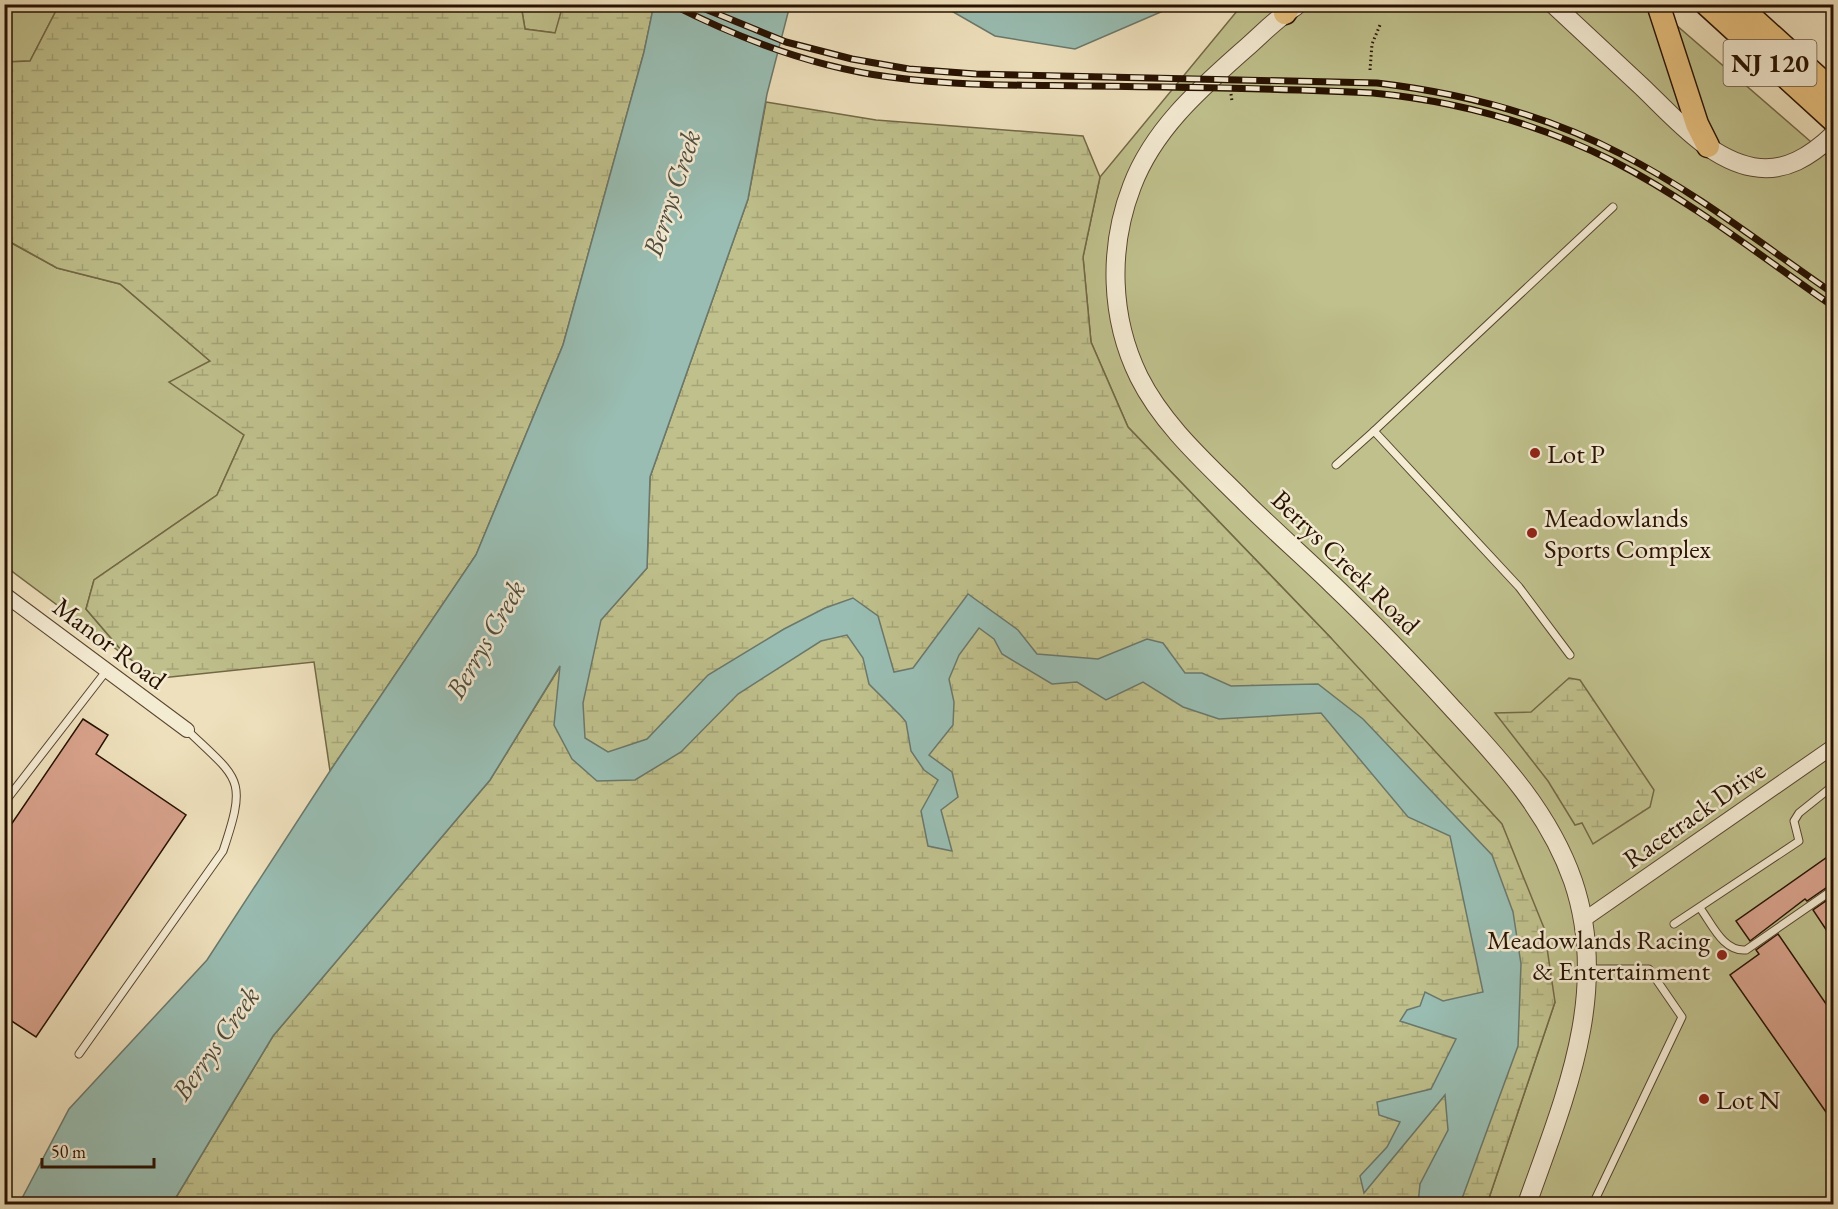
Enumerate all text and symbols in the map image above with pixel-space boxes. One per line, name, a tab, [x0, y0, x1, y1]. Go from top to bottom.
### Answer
road number: NJ 120	[1724, 40, 1816, 86]
water label: Berrys Creek	[633, 125, 708, 262]
place label: Lot P	[1547, 436, 1605, 471]
marker: Lot P	[1528, 446, 1542, 460]
street label: Berrys Creek Road	[1264, 482, 1428, 642]
place label: Meadowlands Sports Complex	[1544, 500, 1711, 566]
marker: Meadowlands Sports Complex	[1525, 526, 1539, 540]
water label: Berrys Creek	[436, 573, 533, 706]
street label: Manor Road	[46, 589, 174, 697]
street label: Racetrack Drive	[1616, 752, 1772, 876]
place label: Meadowlands Racing & Entertainment	[1487, 922, 1711, 988]
marker: Meadowlands Racing & Entertainment	[1715, 948, 1729, 962]
water label: Berrys Creek	[162, 979, 267, 1108]
place label: Lot N	[1716, 1082, 1781, 1117]
marker: Lot N	[1697, 1092, 1711, 1106]
scale bar	[42, 1131, 154, 1169]
text: 50 m	[51, 1140, 86, 1163]

